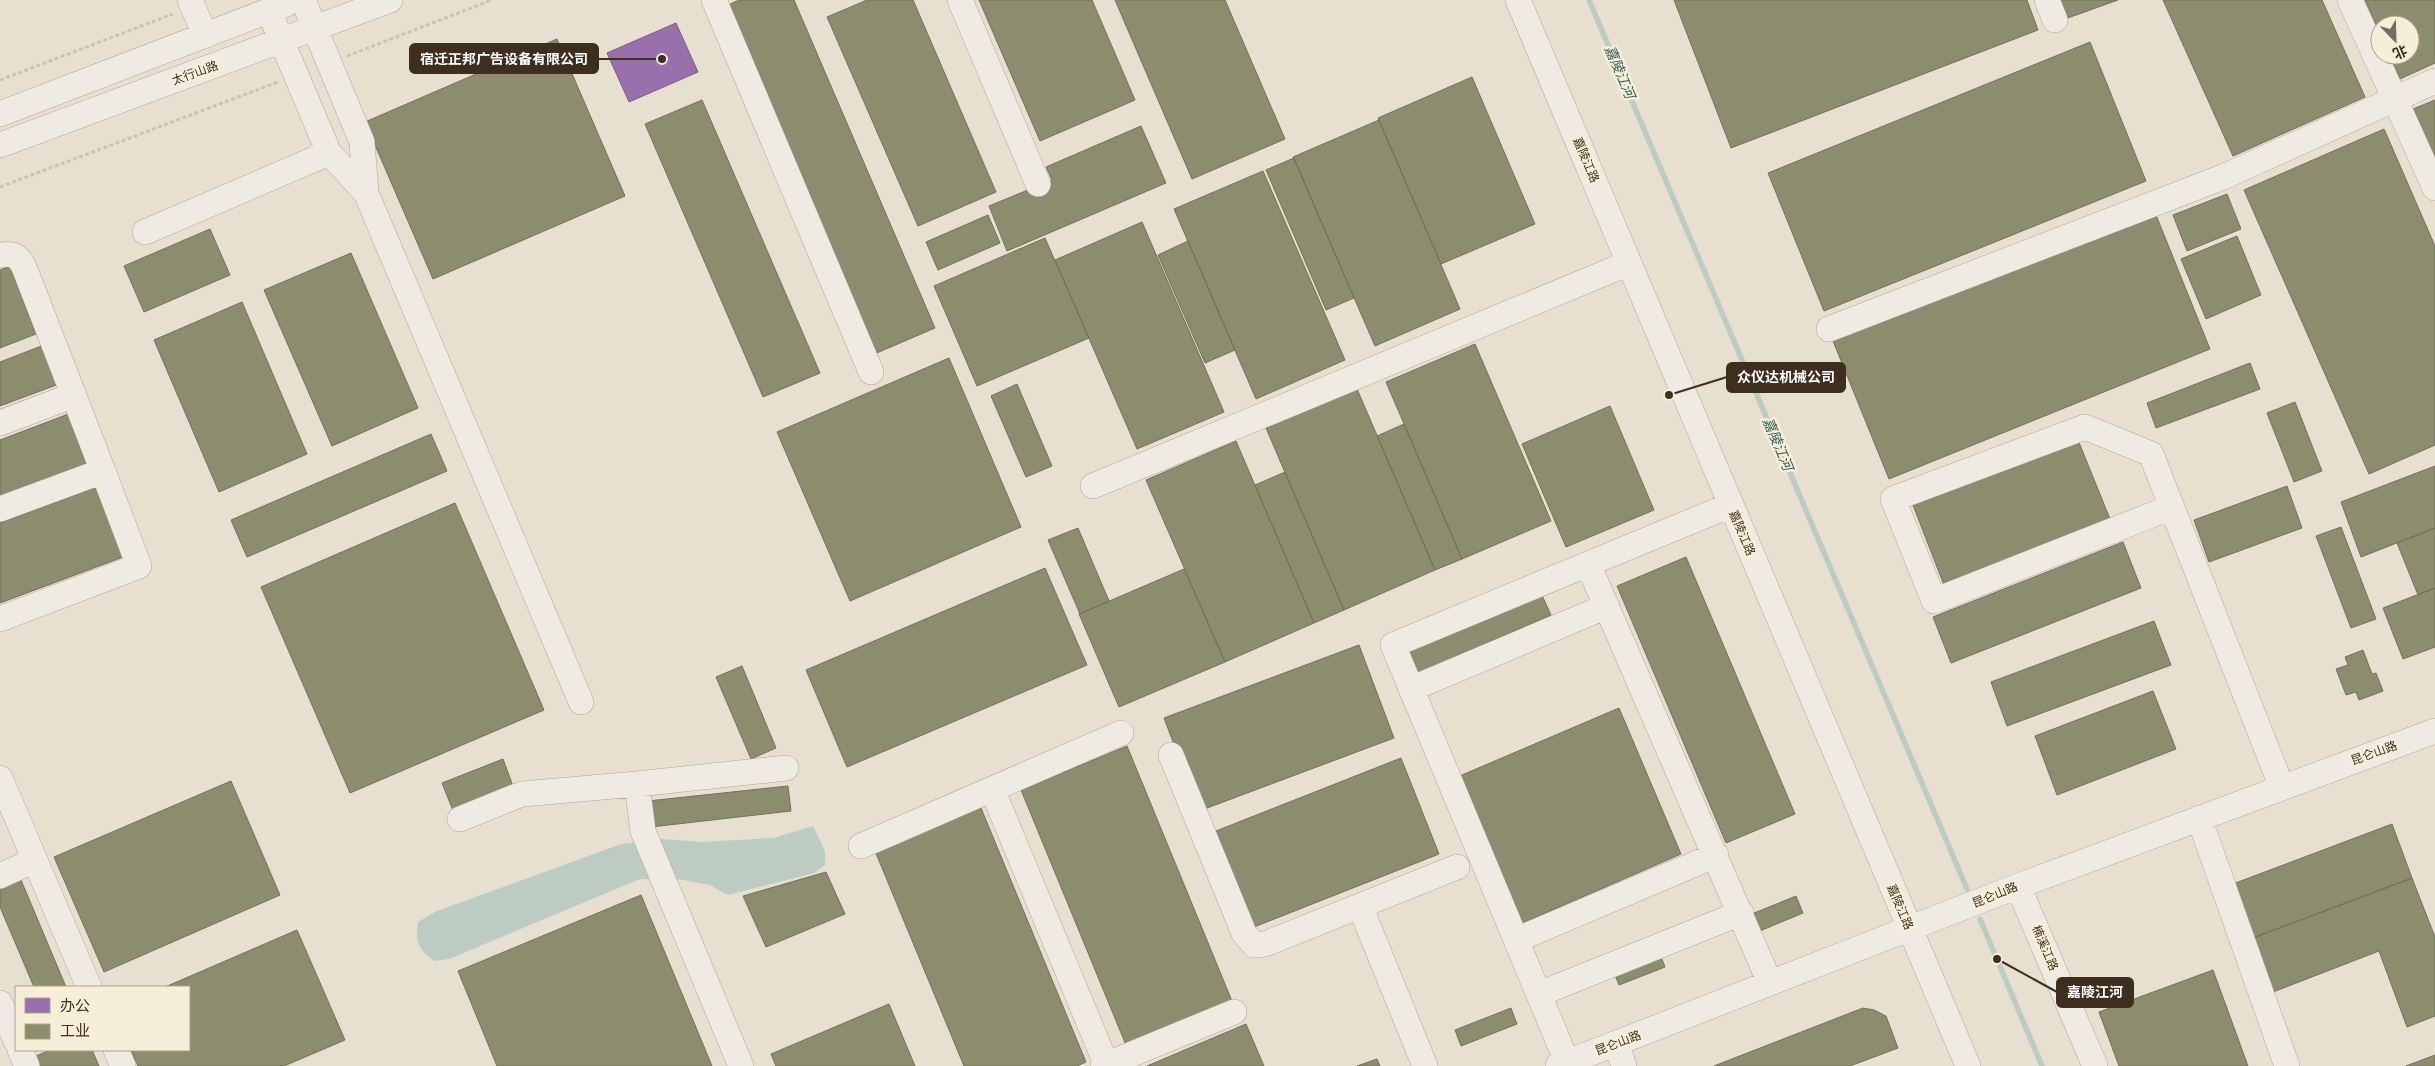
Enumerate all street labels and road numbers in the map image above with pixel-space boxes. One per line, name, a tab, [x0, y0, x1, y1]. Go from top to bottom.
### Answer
street label: 太行山路	[170, 57, 220, 89]
street label: 嘉陵江路	[1569, 135, 1603, 185]
street label: 嘉陵江路	[1725, 508, 1759, 558]
street label: 昆仑山路	[2349, 737, 2399, 769]
street label: 昆仑山路	[1970, 879, 2020, 911]
street label: 嘉陵江路	[1883, 882, 1917, 932]
street label: 楠溪江路	[2028, 923, 2062, 973]
street label: 昆仑山路	[1593, 1027, 1643, 1059]

